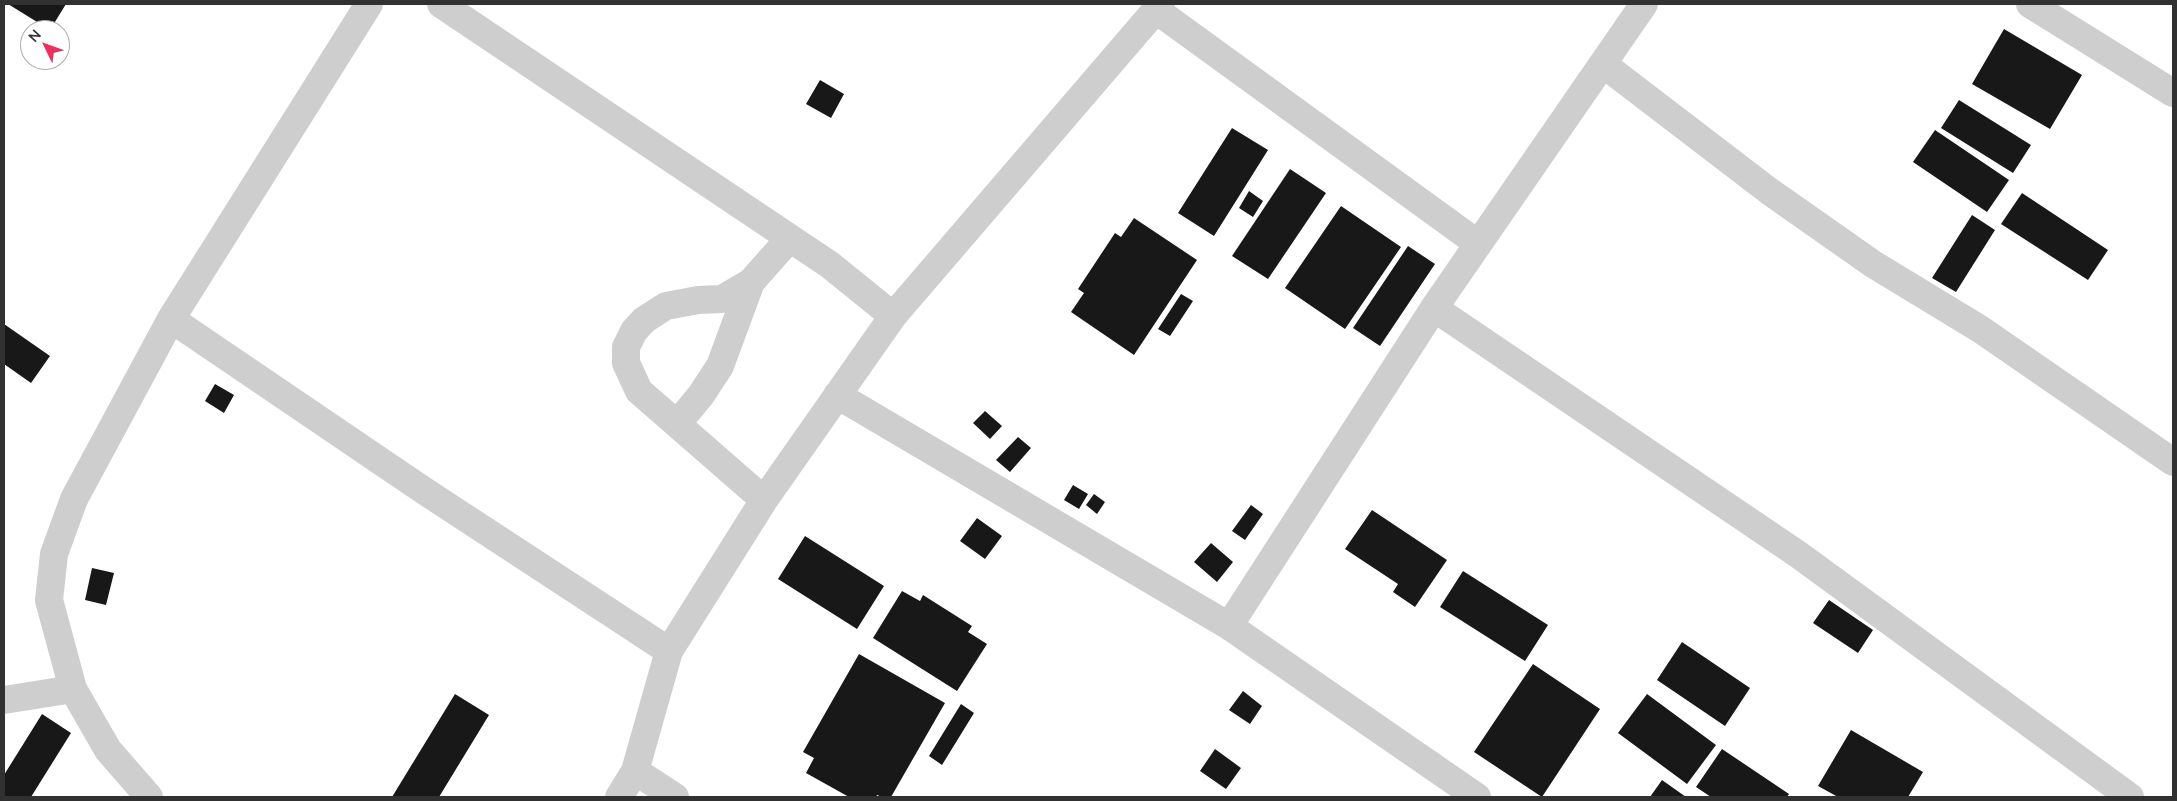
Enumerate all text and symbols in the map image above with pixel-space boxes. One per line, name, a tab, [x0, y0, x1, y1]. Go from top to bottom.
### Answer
north arrow	[20, 20, 70, 70]
text: N	[24, 26, 45, 46]

